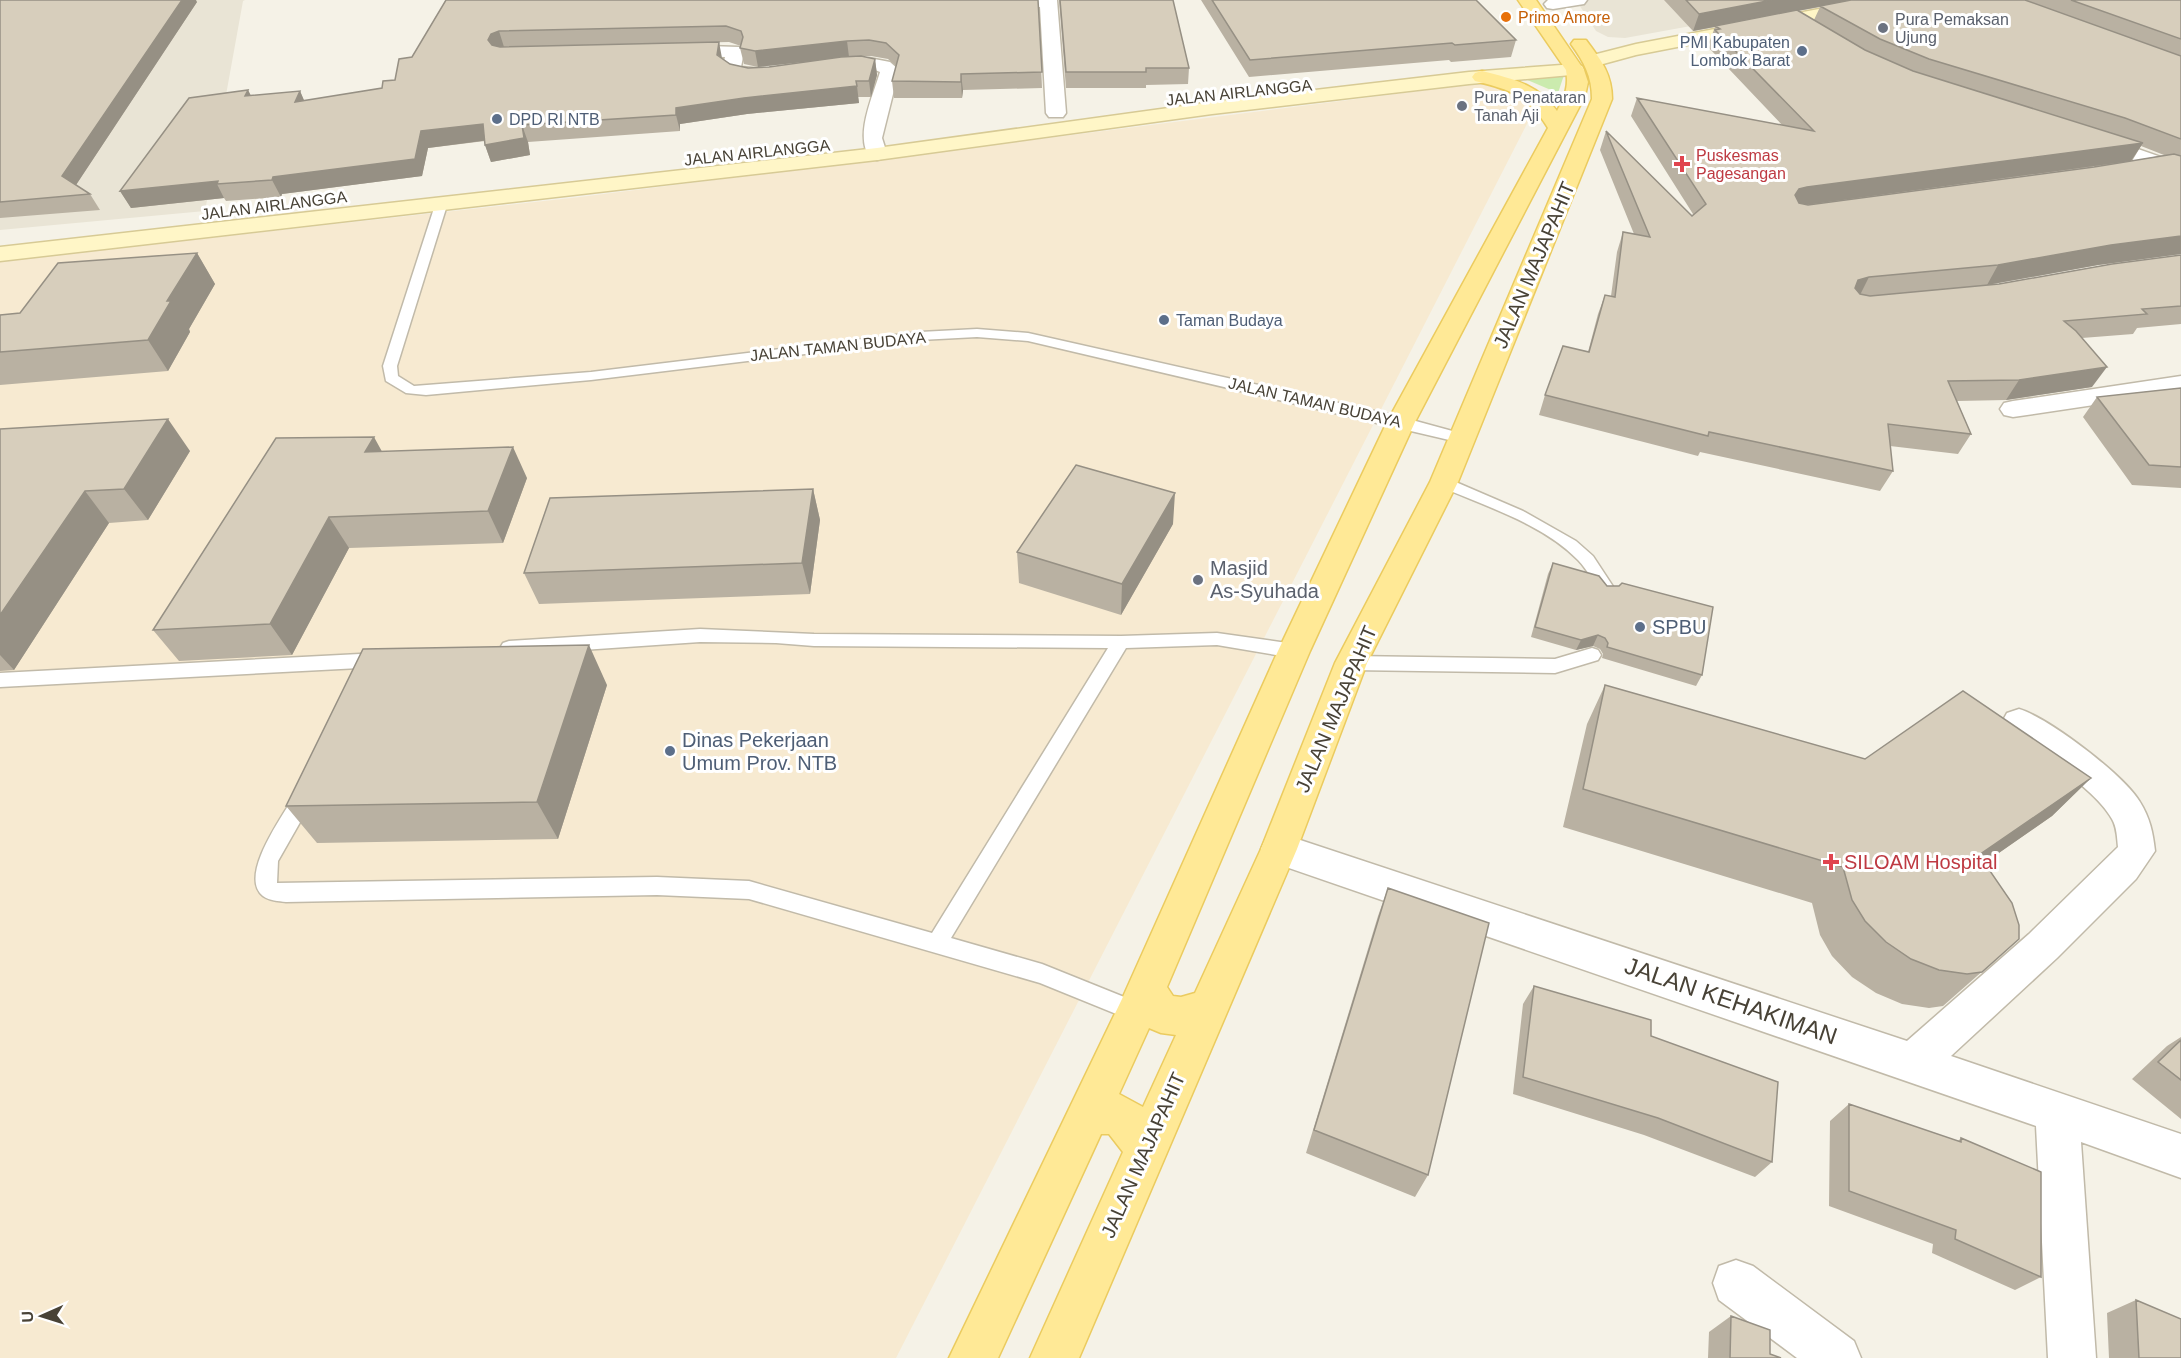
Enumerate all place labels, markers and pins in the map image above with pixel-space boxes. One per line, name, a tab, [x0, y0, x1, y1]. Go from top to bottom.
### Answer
place label: Primo Amore	[1518, 9, 1611, 26]
marker: Primo Amore	[1499, 10, 1513, 24]
place label: Pura Pemaksan Ujung	[1895, 11, 2009, 46]
marker: Pura Pemaksan Ujung	[1876, 21, 1890, 35]
place label: PMI Kabupaten Lombok Barat	[1680, 34, 1791, 69]
marker: PMI Kabupaten Lombok Barat	[1795, 44, 1809, 58]
place label: Pura Penataran Tanah Aji	[1474, 89, 1586, 124]
marker: Pura Penataran Tanah Aji	[1455, 99, 1469, 113]
place label: DPD RI NTB	[509, 111, 600, 128]
marker: DPD RI NTB	[490, 112, 504, 126]
place label: Puskesmas Pagesangan	[1696, 147, 1786, 182]
marker: Puskesmas Pagesangan	[1673, 155, 1691, 173]
place label: Taman Budaya	[1176, 312, 1283, 329]
marker: Taman Budaya	[1157, 313, 1171, 327]
place label: Masjid As-Syuhada	[1210, 557, 1320, 602]
marker: Masjid As-Syuhada	[1191, 573, 1205, 587]
place label: SPBU	[1652, 616, 1706, 638]
marker: SPBU	[1633, 620, 1647, 634]
place label: Dinas Pekerjaan Umum Prov. NTB	[682, 729, 837, 774]
marker: Dinas Pekerjaan Umum Prov. NTB	[663, 744, 677, 758]
place label: SILOAM Hospital	[1844, 851, 1997, 873]
marker: SILOAM Hospital	[1822, 853, 1840, 871]

